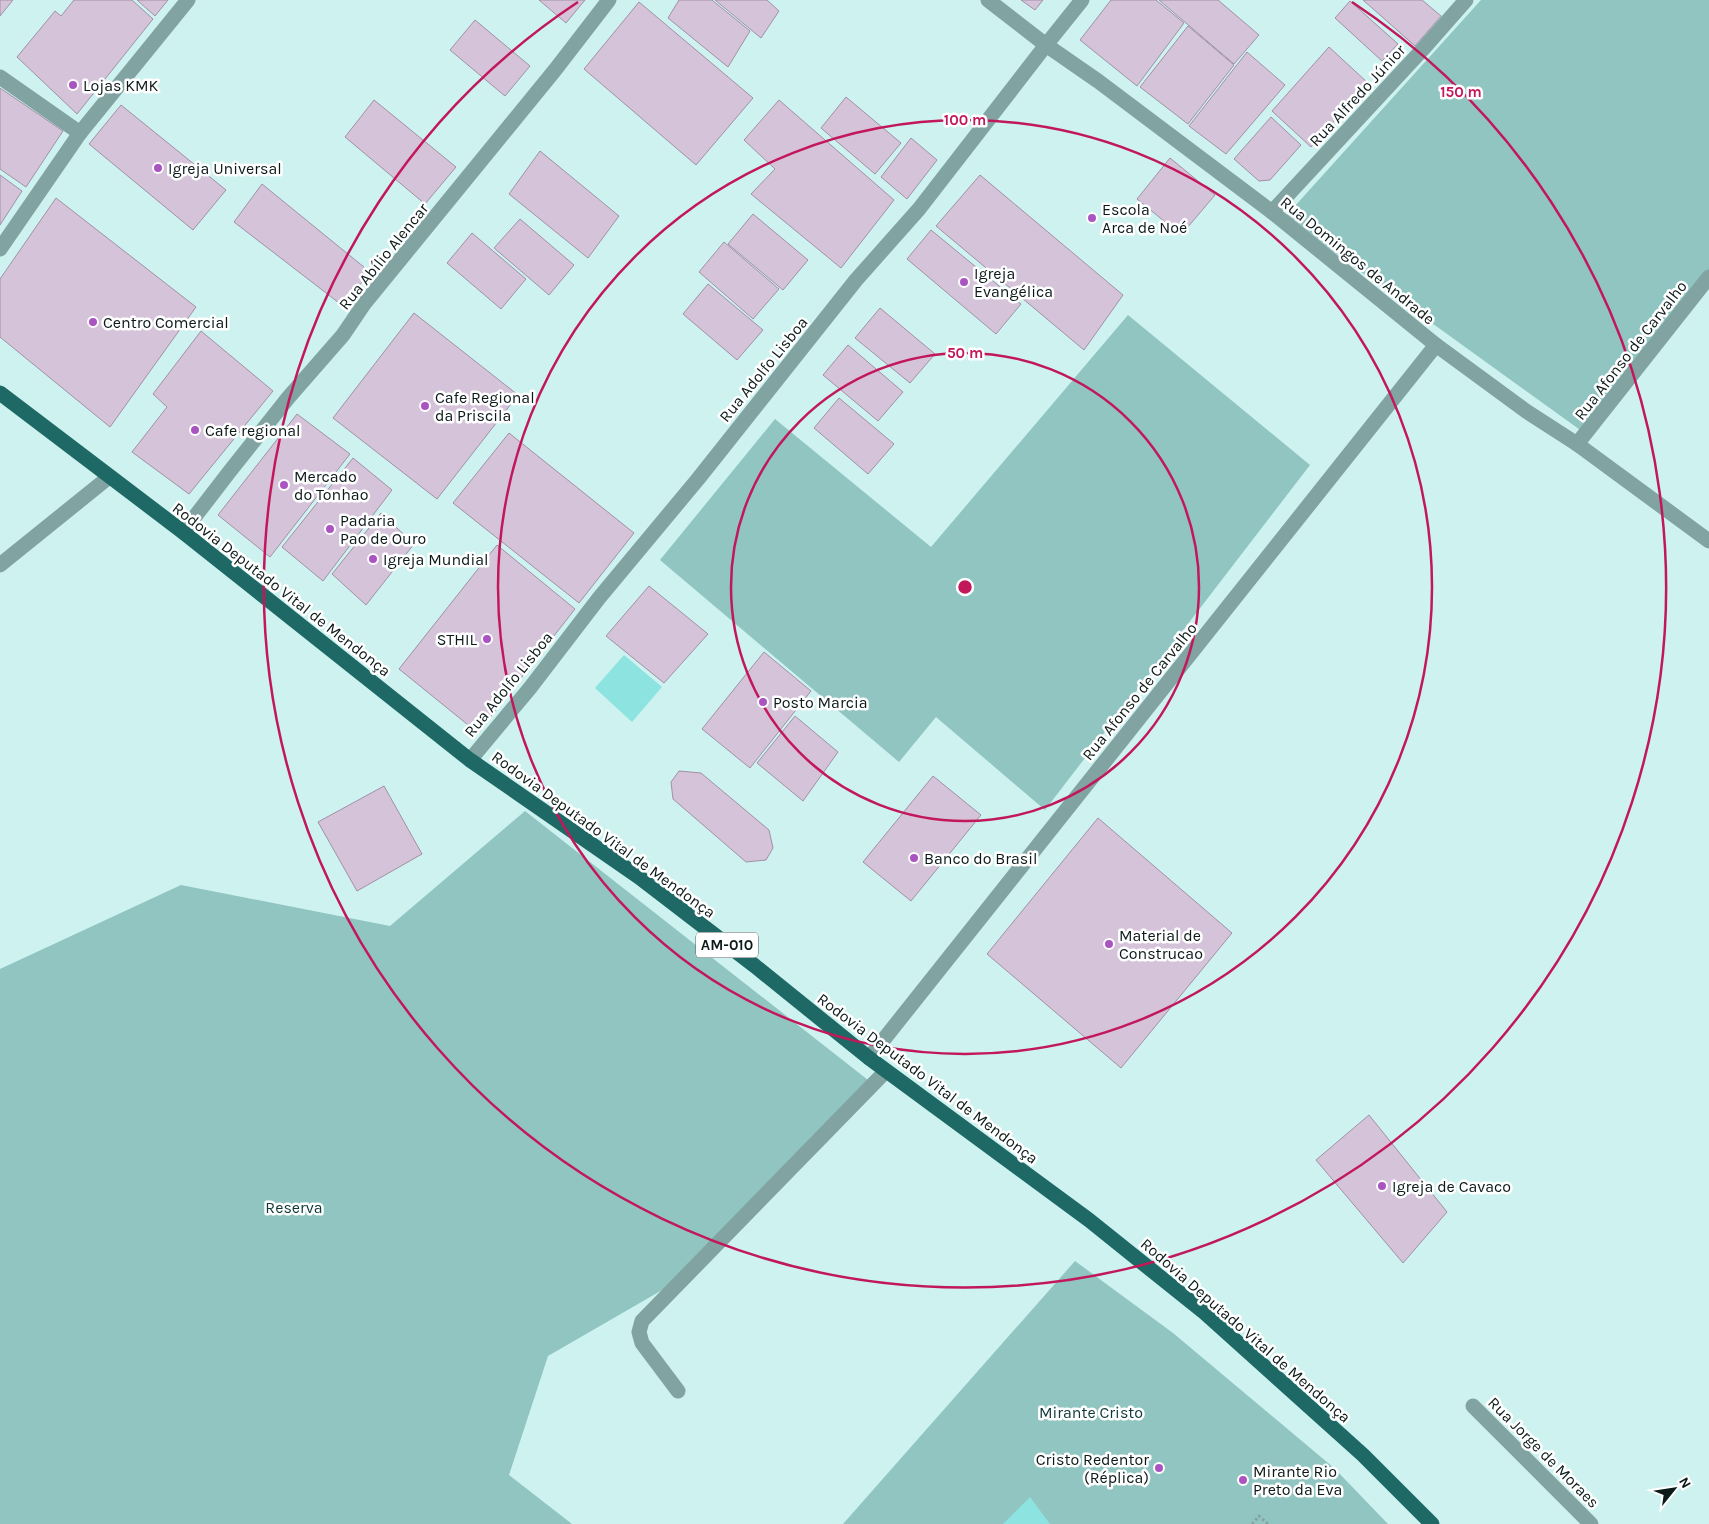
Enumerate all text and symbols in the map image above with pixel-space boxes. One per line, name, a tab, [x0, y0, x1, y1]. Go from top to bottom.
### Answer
street label: Rua Alfredo Júnior	[1305, 40, 1410, 150]
place label: Lojas KMK	[83, 76, 159, 95]
marker: Lojas KMK	[67, 79, 79, 91]
text: 150 m	[1440, 83, 1482, 101]
text: 100 m	[944, 111, 986, 129]
place label: Igreja Universal	[168, 159, 282, 178]
marker: Igreja Universal	[152, 162, 164, 174]
street label: Rua Domingos de Andrade	[1277, 192, 1439, 328]
street label: Rua Abílio Alencar	[335, 199, 432, 313]
place label: Escola Arca de Noé	[1102, 200, 1187, 237]
marker: Escola Arca de Noé	[1086, 212, 1098, 224]
place label: Igreja Evangélica	[974, 264, 1053, 301]
marker: Igreja Evangélica	[958, 276, 970, 288]
street label: Rua Afonso de Carvalho	[1570, 277, 1691, 424]
place label: Centro Comercial	[103, 313, 229, 332]
street label: Rua Adolfo Lisboa	[715, 313, 812, 426]
marker: Centro Comercial	[87, 316, 99, 328]
text: 50 m	[947, 344, 983, 362]
place label: Cafe Regional da Priscila	[435, 388, 535, 425]
marker: Cafe Regional da Priscila	[419, 400, 431, 412]
place label: Cafe regional	[205, 421, 301, 440]
marker: Cafe regional	[189, 424, 201, 436]
place label: Mercado do Tonhao	[294, 467, 368, 504]
marker: Mercado do Tonhao	[278, 479, 290, 491]
street label: Rodovia Deputado Vital de Mendonça	[169, 498, 395, 680]
place label: Padaria Pao de Ouro	[340, 511, 426, 548]
marker: Padaria Pao de Ouro	[324, 523, 336, 535]
place label: Igreja Mundial	[383, 550, 489, 569]
marker: Igreja Mundial	[367, 553, 379, 565]
centre of rings	[956, 578, 974, 596]
street label: Rua Afonso de Carvalho	[1078, 619, 1201, 764]
street label: Rua Adolfo Lisboa	[460, 628, 557, 741]
place label: STHIL	[437, 630, 478, 649]
marker: STHIL	[481, 633, 493, 645]
place label: Posto Marcia	[773, 693, 868, 712]
marker: Posto Marcia	[757, 696, 769, 708]
street label: Rodovia Deputado Vital de Mendonça	[488, 747, 719, 922]
place label: Banco do Brasil	[924, 849, 1037, 868]
marker: Banco do Brasil	[908, 852, 920, 864]
place label: Material de Construcao	[1119, 926, 1203, 963]
road number: AM-010	[696, 932, 758, 958]
marker: Material de Construcao	[1103, 938, 1115, 950]
street label: Rodovia Deputado Vital de Mendonça	[814, 989, 1042, 1168]
place label: Igreja de Cavaco	[1392, 1177, 1511, 1196]
marker: Igreja de Cavaco	[1376, 1180, 1388, 1192]
park label: Reserva	[265, 1198, 323, 1217]
street label: Rodovia Deputado Vital de Mendonça	[1137, 1234, 1354, 1427]
street label: Rua Jorge de Moraes	[1484, 1393, 1603, 1512]
park label: Mirante Cristo	[1039, 1403, 1143, 1422]
place label: Cristo Redentor (Réplica)	[1036, 1450, 1149, 1487]
marker: Cristo Redentor (Réplica)	[1153, 1462, 1165, 1474]
place label: Mirante Rio Preto da Eva	[1253, 1462, 1342, 1499]
north arrow	[1649, 1464, 1699, 1514]
marker: Mirante Rio Preto da Eva	[1237, 1474, 1249, 1486]
text: N	[1675, 1474, 1695, 1491]

